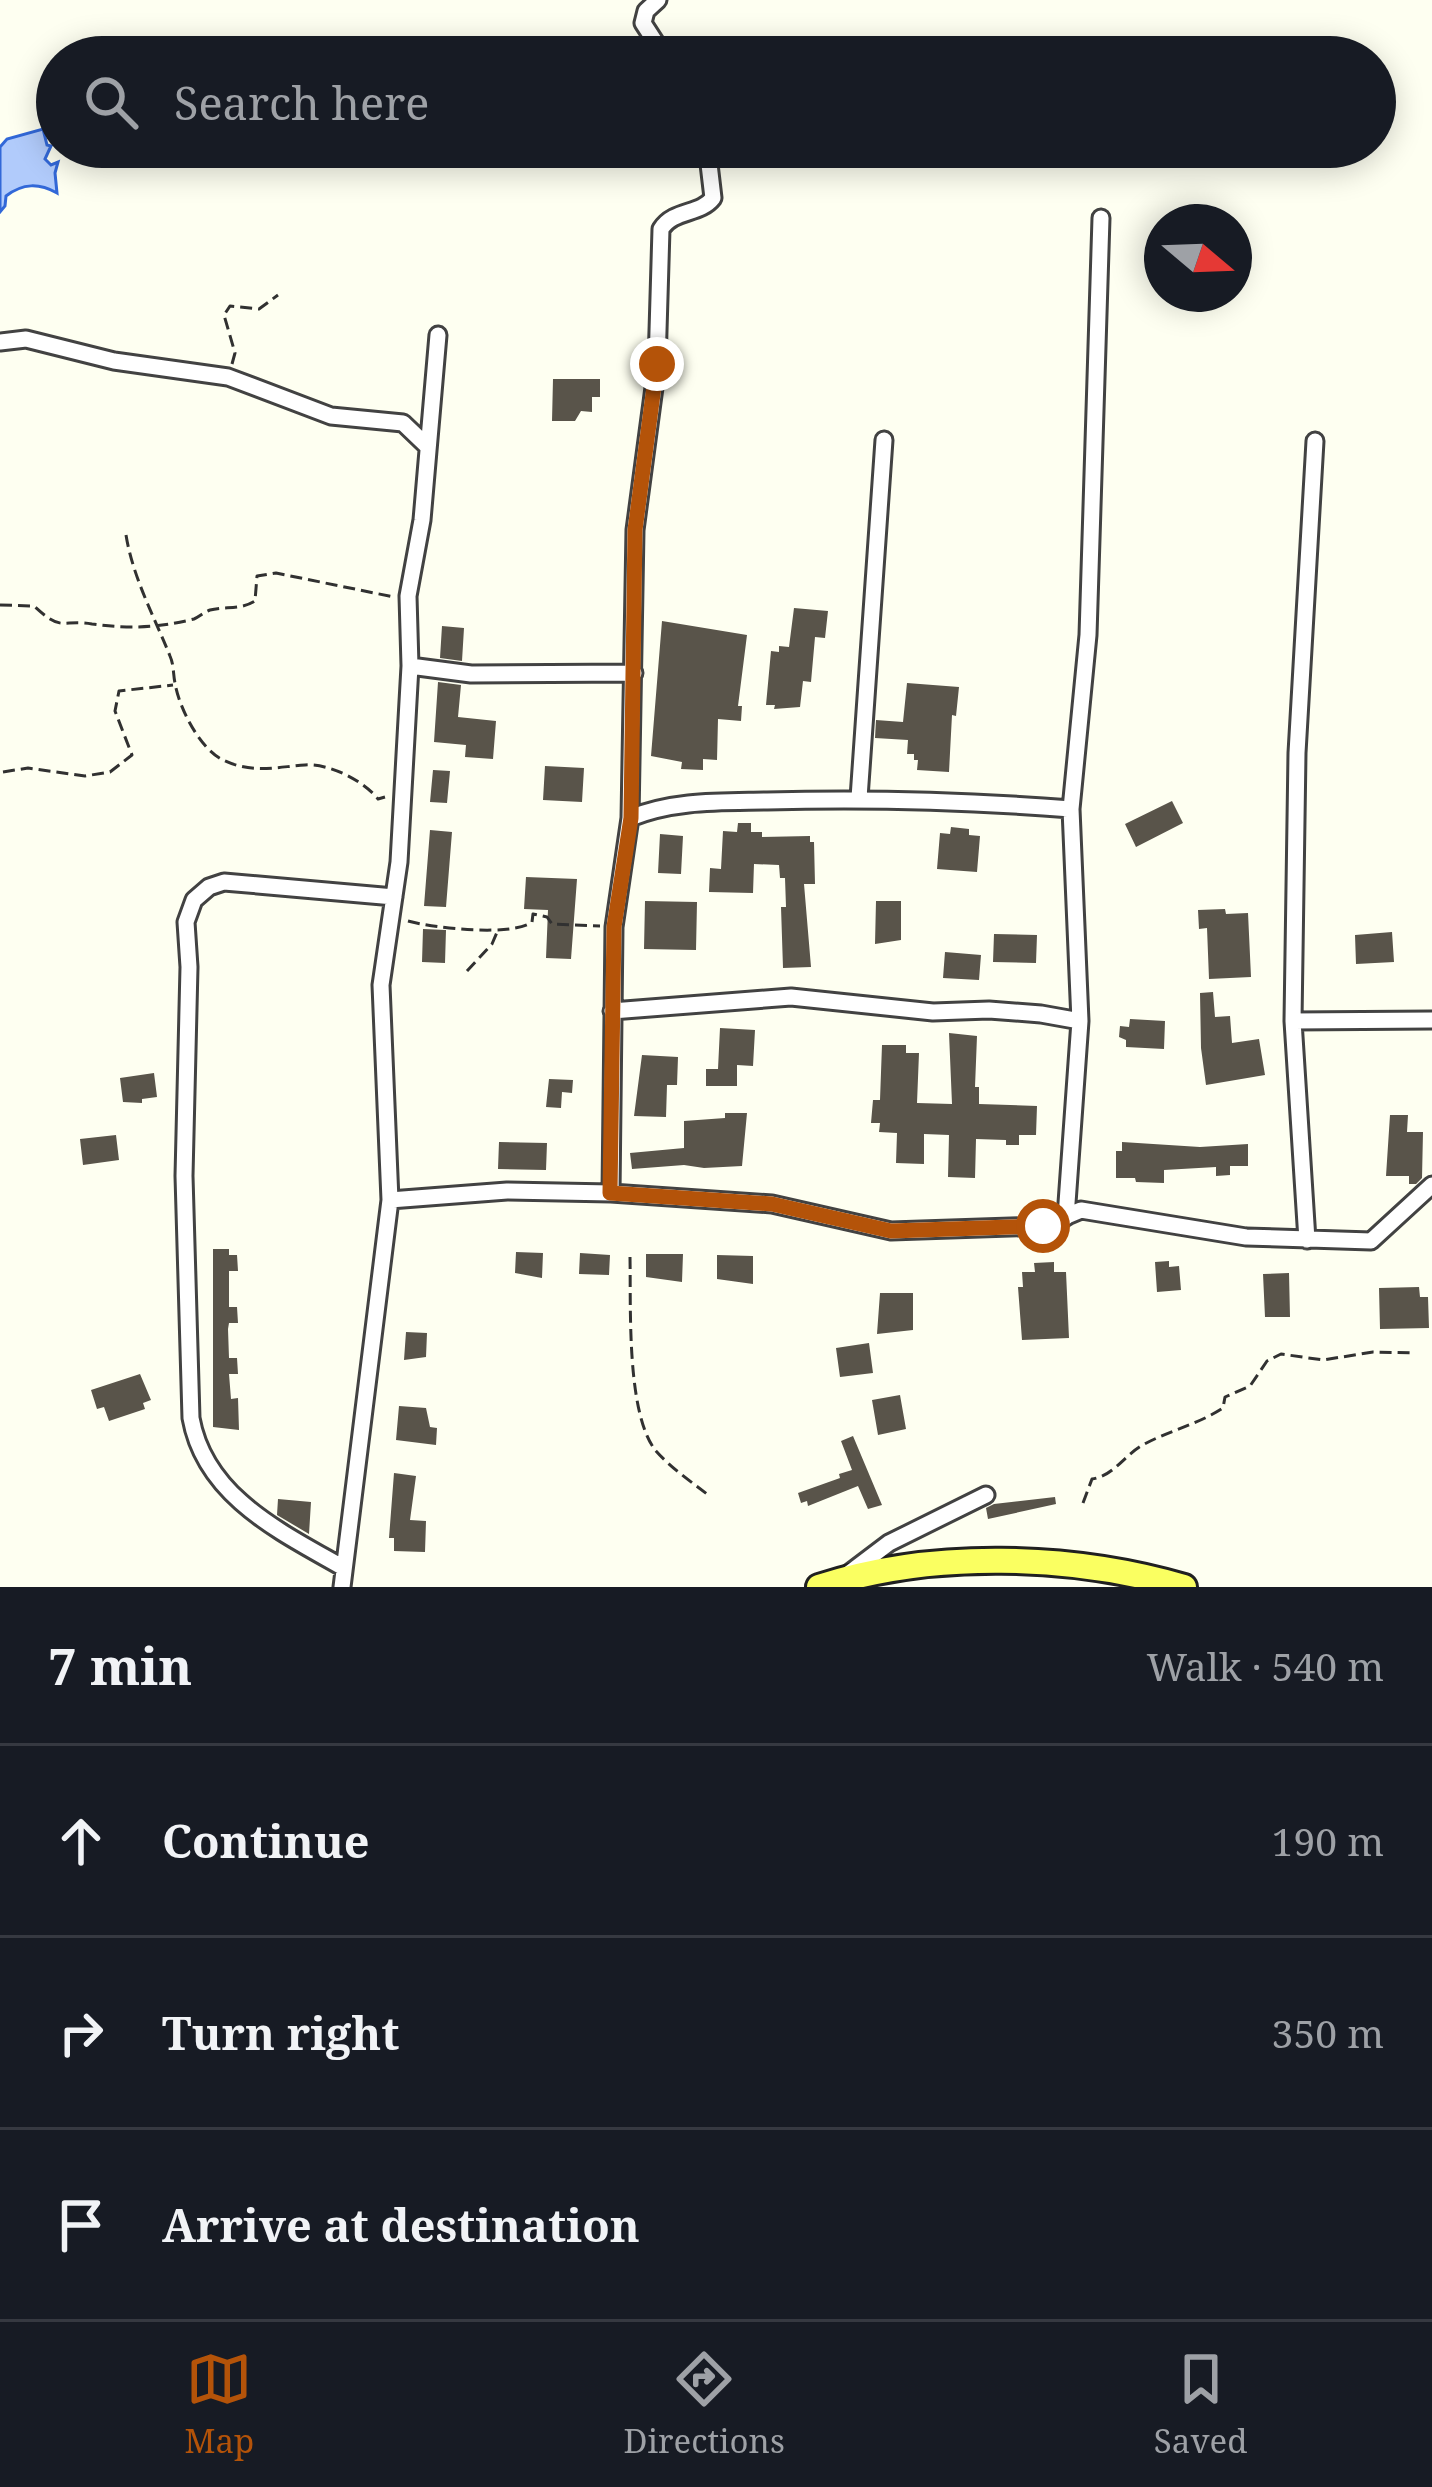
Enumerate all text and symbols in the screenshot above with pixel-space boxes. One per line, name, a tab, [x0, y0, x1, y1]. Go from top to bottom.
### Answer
search box	[36, 36, 1396, 168]
icon: search	[78, 69, 144, 135]
text: Search here	[174, 72, 429, 133]
north arrow	[1144, 204, 1252, 312]
route end	[630, 337, 684, 391]
route start	[1016, 1199, 1070, 1253]
text: 7 min	[48, 1630, 192, 1700]
text: Walk · 540 m	[1147, 1639, 1384, 1692]
icon: ahead	[48, 1808, 114, 1874]
text: Continue	[162, 1810, 370, 1871]
text: 190 m	[1272, 1814, 1384, 1867]
icon: right	[48, 2000, 114, 2066]
text: Turn right	[162, 2002, 399, 2063]
text: 350 m	[1272, 2006, 1384, 2059]
icon: arrive	[48, 2192, 114, 2258]
text: Arrive at destination	[162, 2194, 640, 2255]
tab: Map	[185, 2346, 254, 2463]
tab: Directions	[623, 2346, 785, 2463]
tab: Saved	[1154, 2346, 1247, 2463]

